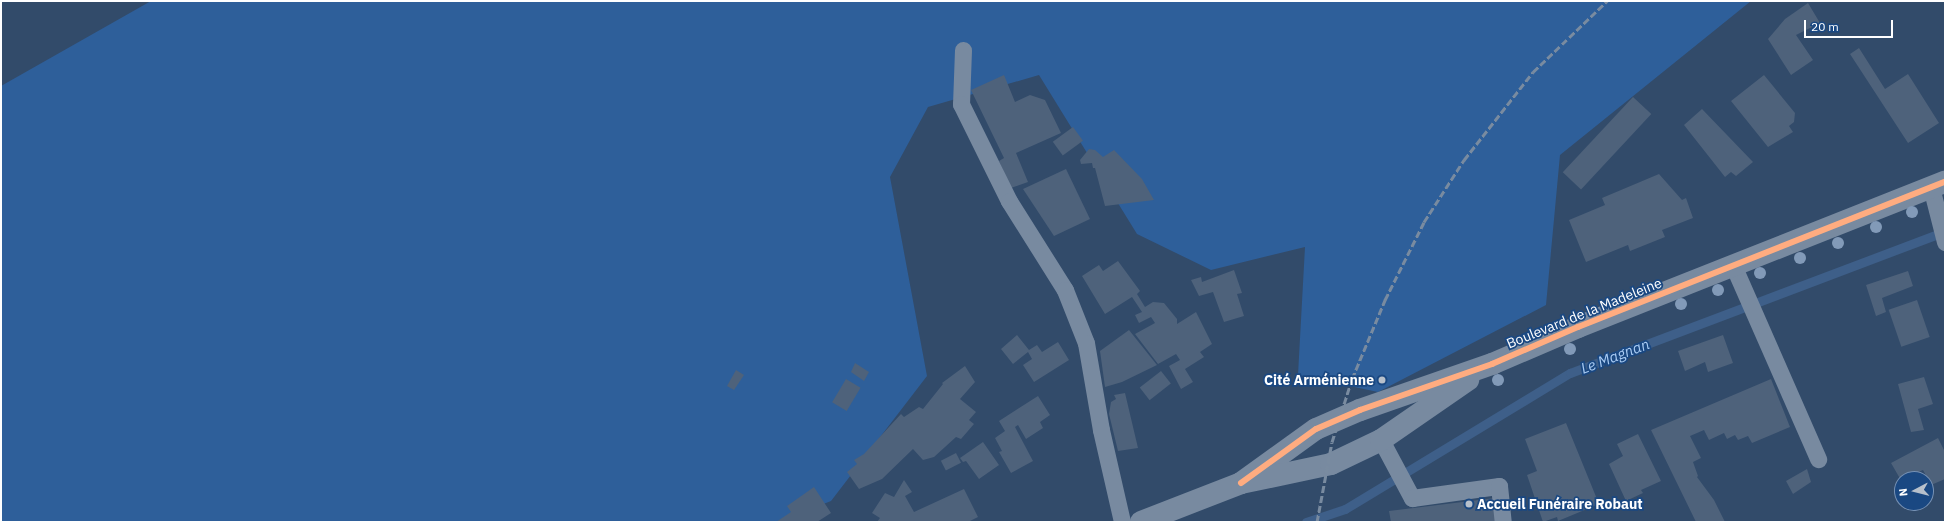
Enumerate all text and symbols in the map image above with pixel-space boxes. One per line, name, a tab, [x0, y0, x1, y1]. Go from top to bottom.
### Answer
scale bar	[1806, 12, 1895, 38]
text: 20 m	[1811, 19, 1839, 34]
street label: Boulevard de la Madeleine	[1504, 274, 1664, 352]
water label: Le Magnan	[1578, 335, 1652, 377]
place label: Cité Arménienne	[1264, 372, 1374, 388]
marker: Cité Arménienne	[1377, 375, 1387, 385]
north arrow	[1894, 471, 1934, 511]
text: N	[1896, 488, 1911, 497]
place label: Accueil Funéraire Robaut	[1477, 496, 1643, 512]
marker: Accueil Funéraire Robaut	[1464, 499, 1474, 509]

